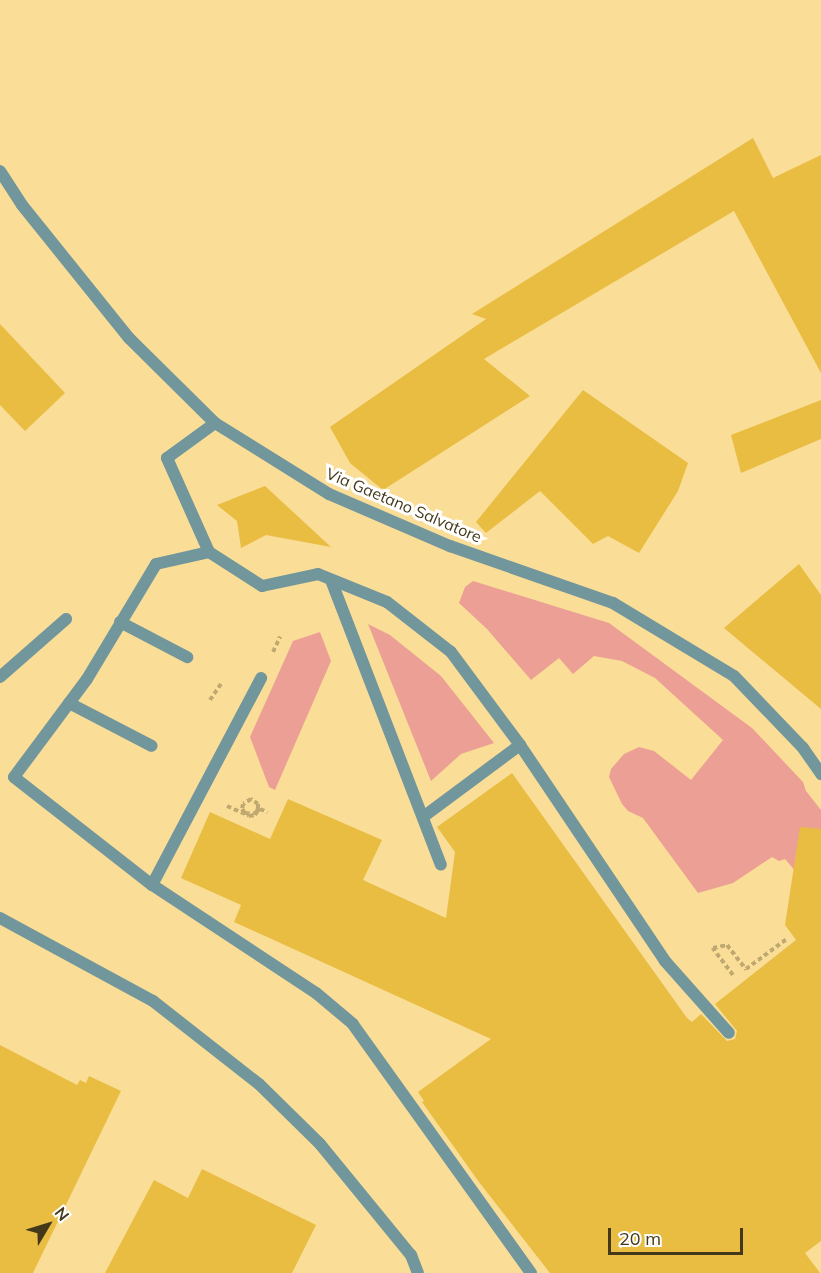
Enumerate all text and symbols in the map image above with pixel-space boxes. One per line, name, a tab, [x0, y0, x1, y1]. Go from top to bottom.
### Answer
street label: Via Gaetano Salvatore	[323, 464, 485, 546]
north arrow	[18, 1195, 78, 1255]
text: N	[51, 1203, 74, 1225]
scale bar	[611, 1216, 746, 1254]
text: 20 m	[619, 1227, 661, 1250]

